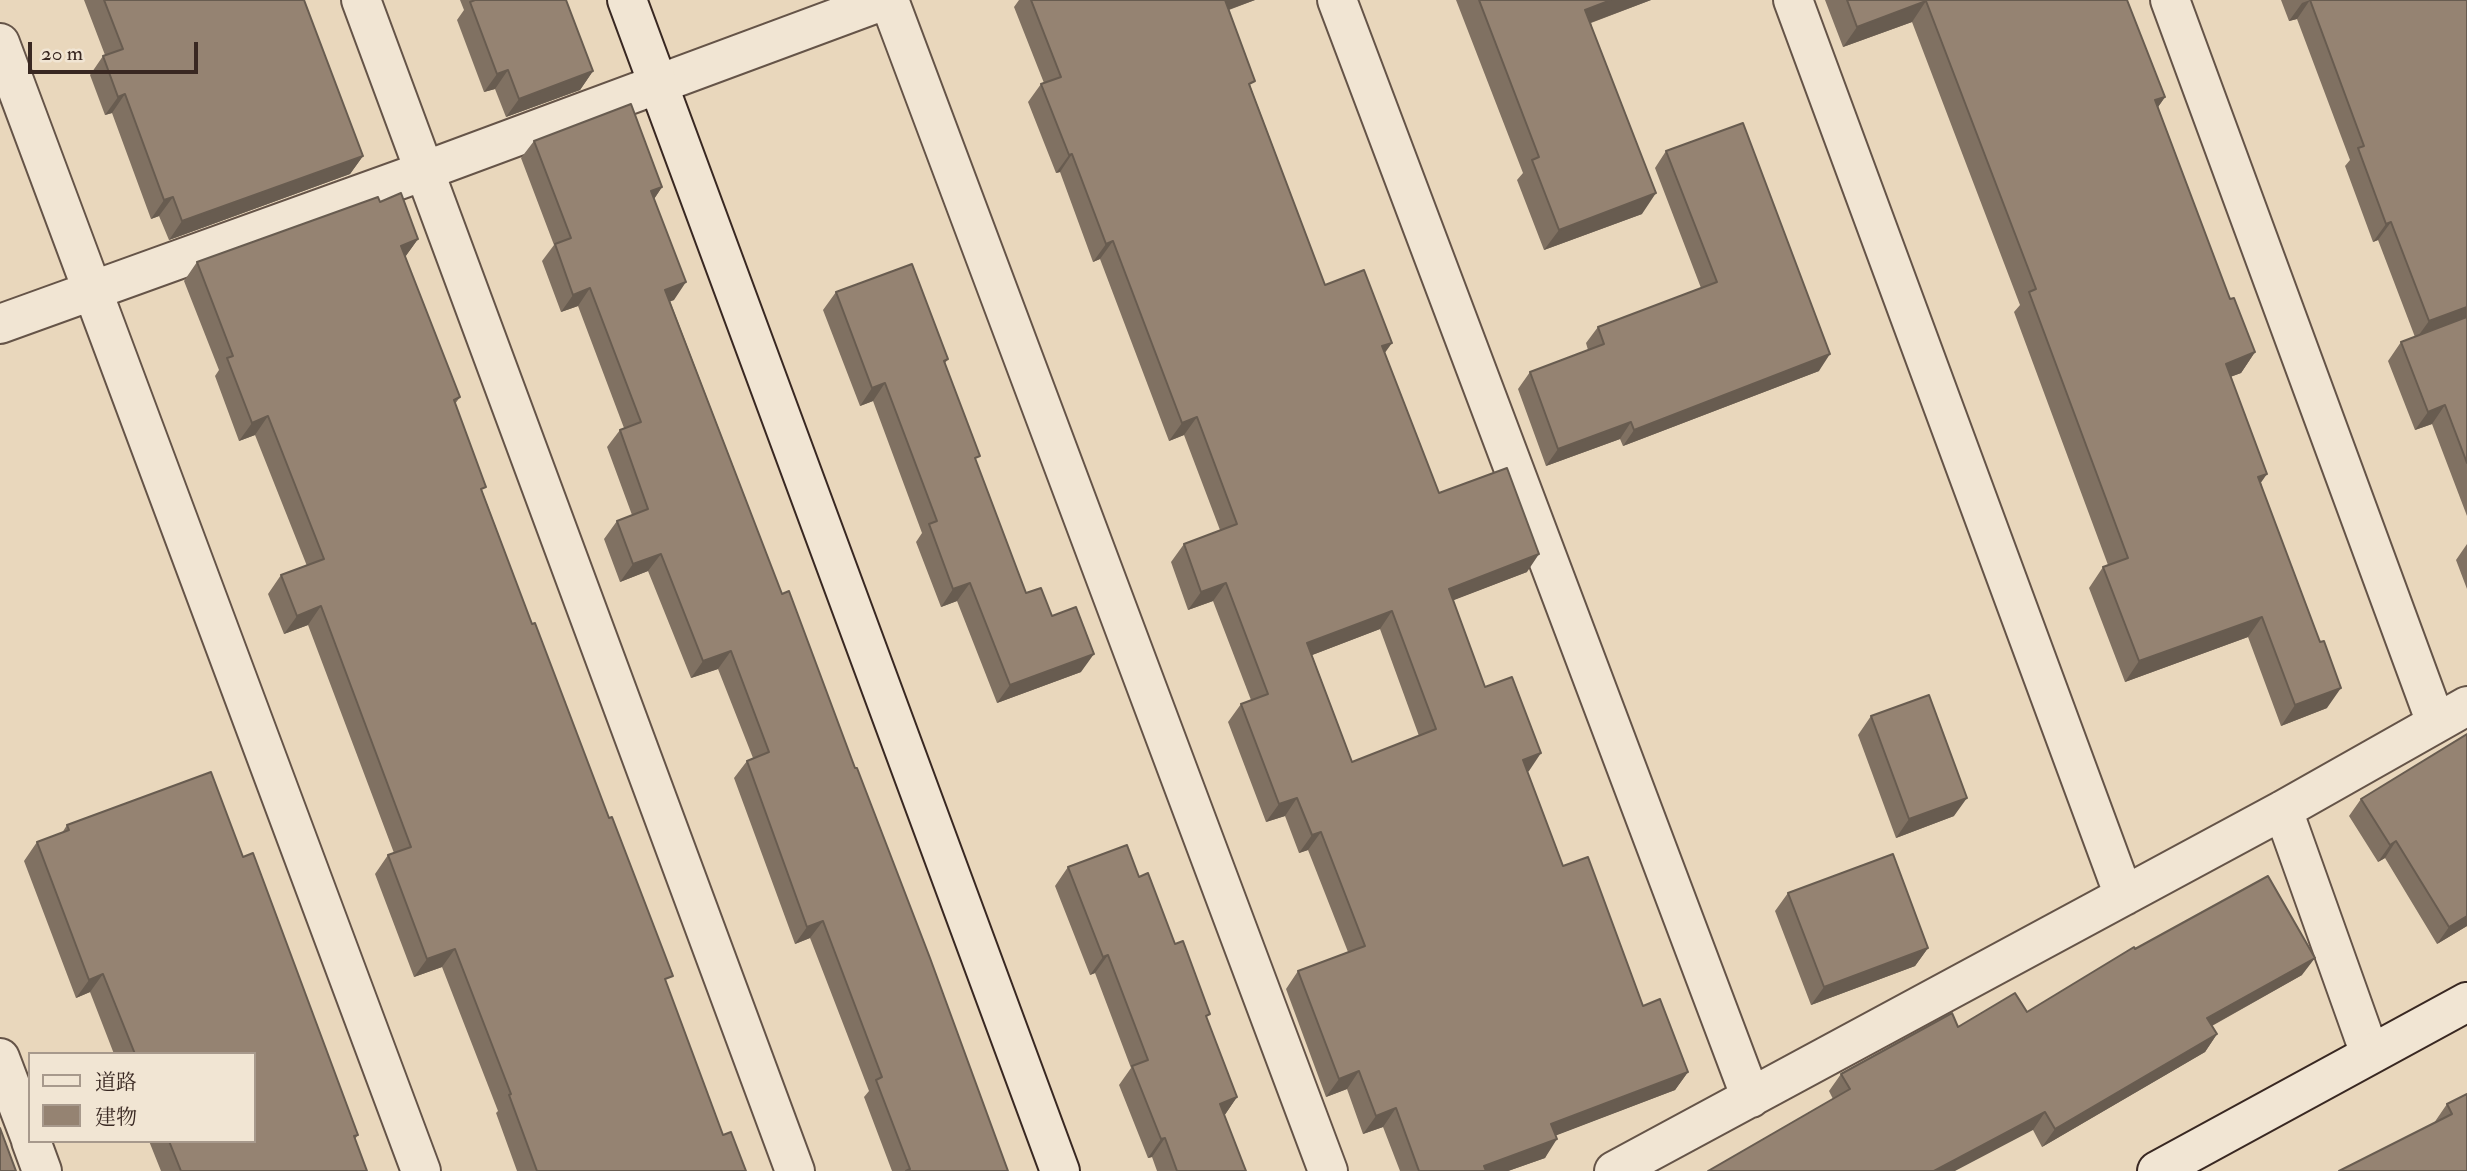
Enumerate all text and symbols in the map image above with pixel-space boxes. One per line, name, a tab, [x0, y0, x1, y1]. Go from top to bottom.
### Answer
scale bar	[32, 28, 201, 72]
text: 20 m	[41, 40, 83, 67]
legend	[28, 1052, 256, 1143]
text: 道路	[95, 1069, 137, 1096]
text: 建物	[95, 1104, 137, 1131]

